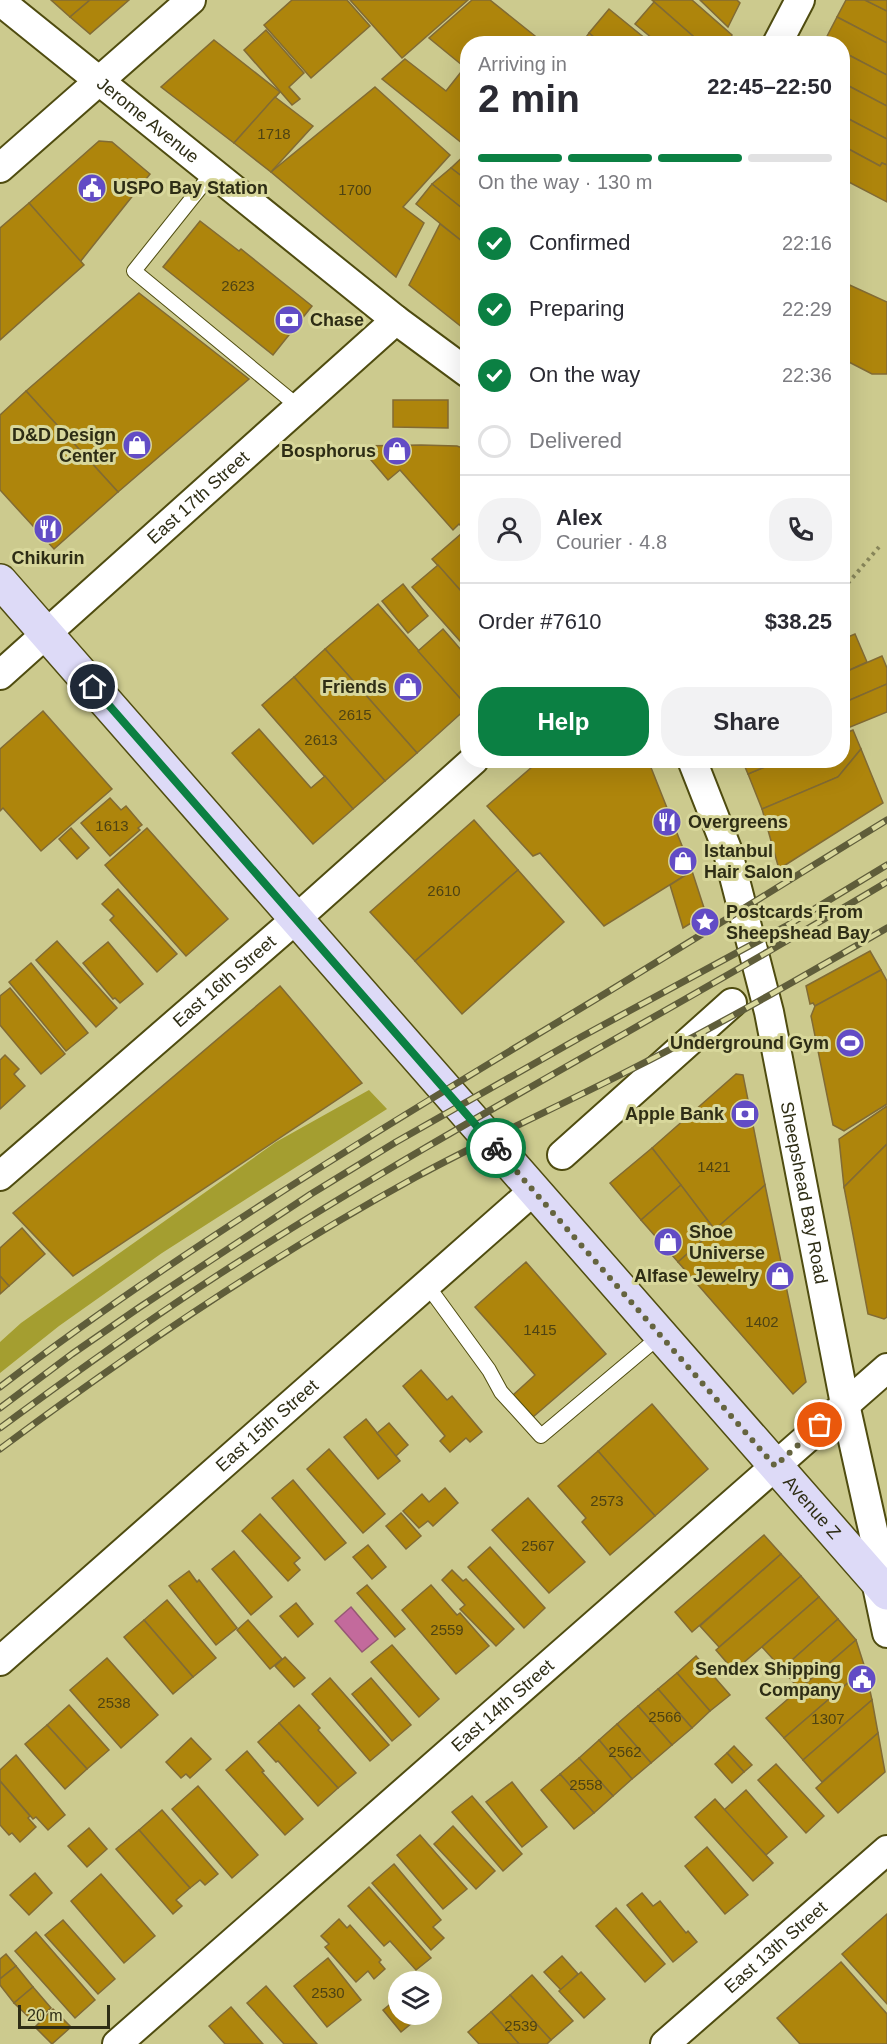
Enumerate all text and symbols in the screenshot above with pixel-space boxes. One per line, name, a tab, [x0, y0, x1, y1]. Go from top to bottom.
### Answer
text: Arriving in	[478, 53, 567, 75]
street label: Jerome Avenue	[93, 73, 203, 167]
text: 22:45–22:50	[707, 74, 832, 99]
text: 2 min	[478, 77, 580, 120]
house number: 1718	[257, 125, 291, 142]
text: On the way · 130 m	[478, 171, 653, 193]
public building icon: USPO Bay Station	[76, 172, 108, 204]
place label: USPO Bay Station	[113, 178, 268, 198]
house number: 1700	[338, 181, 372, 198]
icon: check	[478, 227, 511, 260]
text: Confirmed	[529, 230, 630, 255]
text: 22:16	[782, 232, 832, 254]
house number: 2623	[221, 277, 255, 294]
icon: check	[478, 293, 511, 326]
text: Preparing	[529, 296, 624, 321]
text: 22:29	[782, 298, 832, 320]
bank icon: Chase	[273, 304, 305, 336]
place label: Chase	[310, 310, 364, 330]
icon: check	[478, 359, 511, 392]
text: On the way	[529, 362, 640, 387]
text: 22:36	[782, 364, 832, 386]
place label: D&D Design Center	[12, 425, 116, 466]
text: Delivered	[529, 428, 622, 453]
shop icon: D&D Design Center	[121, 429, 153, 461]
shop icon: Bosphorus	[381, 435, 413, 467]
place label: Bosphorus	[281, 441, 376, 461]
street label: East 17th Street	[143, 447, 253, 548]
button: person	[478, 498, 541, 561]
button: phone	[769, 498, 832, 561]
text: Alex	[556, 505, 602, 530]
restaurant icon: Chikurin	[32, 513, 64, 545]
text: Courier · 4.8	[556, 531, 667, 553]
place label: Chikurin	[11, 548, 85, 568]
text: Order #7610	[478, 609, 602, 634]
text: $38.25	[765, 609, 832, 634]
pin	[67, 661, 118, 712]
icon: home	[76, 670, 109, 703]
shop icon: Friends	[392, 671, 424, 703]
place label: Friends	[322, 677, 387, 697]
button: Help	[478, 687, 649, 756]
button: Share	[661, 687, 832, 756]
house number: 2615	[338, 706, 372, 723]
house number: 2613	[304, 731, 338, 748]
restaurant icon: Overgreens	[651, 806, 683, 838]
place label: Overgreens	[688, 812, 788, 832]
house number: 1613	[95, 817, 129, 834]
place label: Istanbul Hair Salon	[704, 841, 793, 882]
shop icon: Istanbul Hair Salon	[667, 845, 699, 877]
house number: 2610	[427, 882, 461, 899]
place label: Postcards From Sheepshead Bay	[726, 902, 870, 943]
place icon: Postcards From Sheepshead Bay	[689, 906, 721, 938]
street label: East 16th Street	[169, 931, 280, 1031]
sports icon: Underground Gym	[834, 1027, 866, 1059]
place label: Underground Gym	[670, 1033, 829, 1053]
bank icon: Apple Bank	[729, 1098, 761, 1130]
street label: Sheepshead Bay Road	[777, 1100, 831, 1286]
place label: Apple Bank	[625, 1104, 725, 1124]
courier	[466, 1118, 526, 1178]
icon: bike	[480, 1132, 513, 1165]
house number: 1421	[697, 1158, 731, 1175]
place label: Shoe Universe	[689, 1222, 765, 1263]
shop icon: Shoe Universe	[652, 1226, 684, 1258]
shop icon: Alfase Jewelry	[764, 1260, 796, 1292]
place label: Alfase Jewelry	[634, 1266, 759, 1286]
house number: 1402	[745, 1313, 779, 1330]
house number: 1415	[523, 1321, 557, 1338]
street label: East 15th Street	[212, 1375, 322, 1476]
pin	[794, 1399, 845, 1450]
icon: bag	[803, 1408, 836, 1441]
street label: Avenue Z	[779, 1472, 845, 1543]
house number: 2573	[590, 1492, 624, 1509]
house number: 2567	[521, 1537, 555, 1554]
house number: 2559	[430, 1621, 464, 1638]
street label: East 14th Street	[447, 1655, 558, 1756]
place label: Sendex Shipping Company	[695, 1659, 841, 1700]
public building icon: Sendex Shipping Company	[846, 1663, 878, 1695]
house number: 2538	[97, 1694, 131, 1711]
house number: 2566	[648, 1708, 682, 1725]
house number: 1307	[811, 1710, 845, 1727]
house number: 2562	[608, 1743, 642, 1760]
house number: 2558	[569, 1776, 603, 1793]
street label: East 13th Street	[720, 1897, 831, 1997]
map controls	[388, 1971, 442, 2025]
button: layers	[388, 1971, 442, 2025]
house number: 2530	[311, 1984, 345, 2001]
scale bar	[18, 2002, 110, 2030]
text: 20 m	[27, 2007, 63, 2024]
house number: 2539	[504, 2017, 538, 2034]

